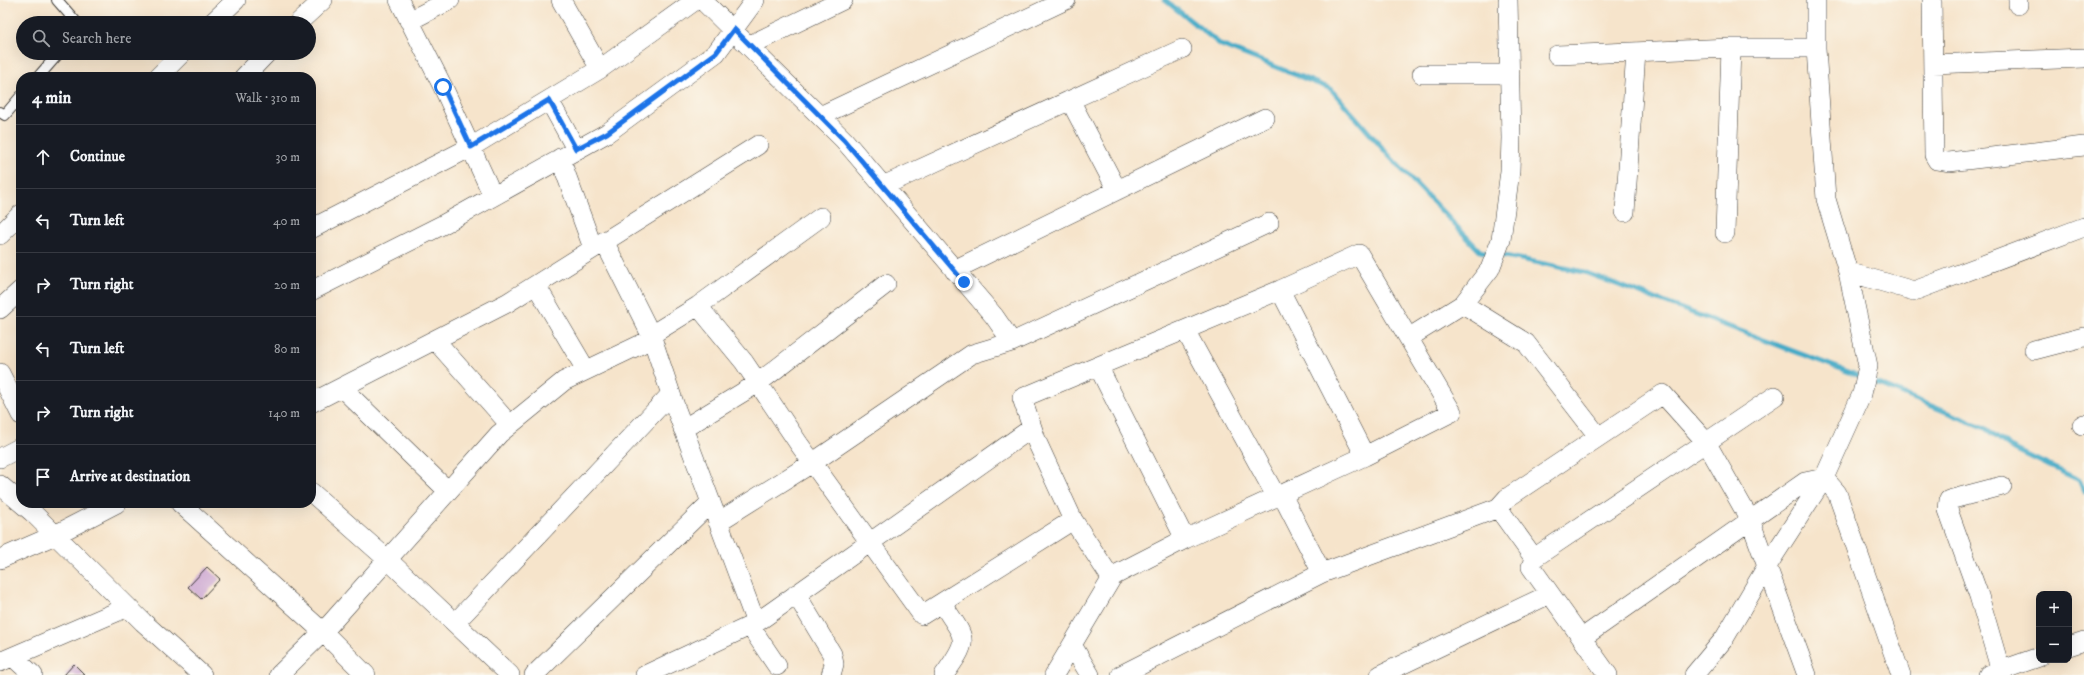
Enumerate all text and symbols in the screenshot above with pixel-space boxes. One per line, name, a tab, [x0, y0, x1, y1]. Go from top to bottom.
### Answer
search box	[16, 16, 316, 60]
icon: search	[30, 27, 52, 49]
text: Search here	[62, 29, 131, 48]
route start	[434, 78, 452, 96]
text: 4 min	[32, 87, 71, 109]
text: Walk · 310 m	[235, 90, 300, 106]
icon: ahead	[32, 146, 54, 168]
text: Continue	[70, 147, 125, 166]
text: 30 m	[276, 149, 300, 165]
icon: left	[32, 210, 54, 232]
text: Turn left	[70, 211, 124, 230]
text: 40 m	[273, 213, 300, 229]
route end	[955, 273, 973, 291]
icon: right	[32, 274, 54, 296]
text: Turn right	[70, 275, 133, 294]
text: 20 m	[274, 277, 300, 293]
icon: left	[32, 338, 54, 360]
text: Turn left	[70, 339, 124, 358]
text: 80 m	[274, 341, 300, 357]
icon: right	[32, 402, 54, 424]
text: Turn right	[70, 403, 133, 422]
text: 140 m	[268, 405, 300, 421]
icon: arrive	[32, 466, 54, 488]
text: Arrive at destination	[70, 467, 190, 486]
map controls	[2036, 591, 2072, 663]
button: +	[2036, 591, 2072, 627]
button: −	[2036, 627, 2072, 663]

